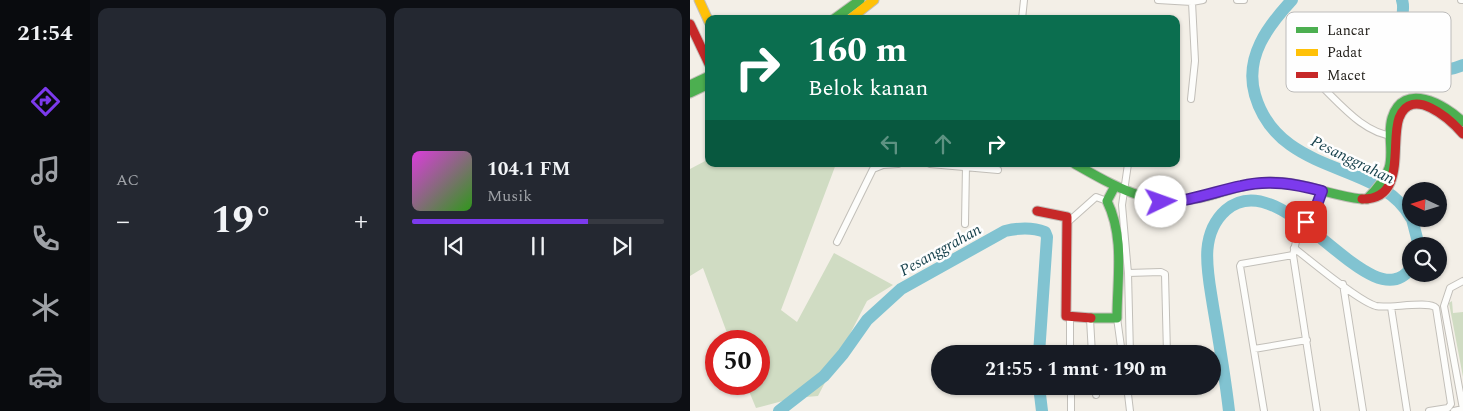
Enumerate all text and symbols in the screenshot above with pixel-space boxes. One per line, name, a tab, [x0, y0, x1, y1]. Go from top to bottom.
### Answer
legend	[1286, 12, 1451, 92]
text: 21:54	[17, 17, 73, 50]
text: Lancar	[1327, 20, 1370, 41]
text: 160 m	[808, 24, 907, 77]
icon: right	[725, 35, 790, 100]
text: Padat	[1327, 42, 1362, 63]
text: Macet	[1327, 65, 1366, 86]
text: Belok kanan	[808, 72, 928, 105]
icon: directions	[28, 84, 63, 119]
water label: Pesanggrahan	[1307, 129, 1399, 191]
icon: left	[876, 130, 904, 158]
icon: ahead	[929, 130, 957, 158]
icon: right	[982, 130, 1010, 158]
icon: music	[28, 153, 63, 188]
text: 104.1 FM	[487, 155, 570, 184]
text: AC	[116, 168, 139, 192]
position arrow	[1134, 175, 1186, 227]
north arrow	[1402, 182, 1448, 228]
map controls	[1402, 182, 1447, 282]
text: Musik	[487, 184, 532, 208]
text: 19°	[211, 192, 273, 250]
text: −	[116, 200, 130, 243]
text: +	[354, 200, 368, 243]
pin	[1285, 201, 1327, 243]
icon: arrive	[1292, 208, 1320, 236]
water label: Pesanggrahan	[895, 217, 986, 282]
icon: phone	[28, 221, 63, 256]
icon: previous	[440, 232, 468, 260]
icon: pause	[524, 232, 552, 260]
icon: next	[608, 232, 636, 260]
button: search	[1402, 237, 1447, 282]
icon: climate	[28, 290, 63, 325]
speed limit sign: 50	[705, 330, 770, 395]
text: 21:55 · 1 mnt · 190 m	[985, 355, 1167, 384]
icon: car	[28, 359, 63, 394]

